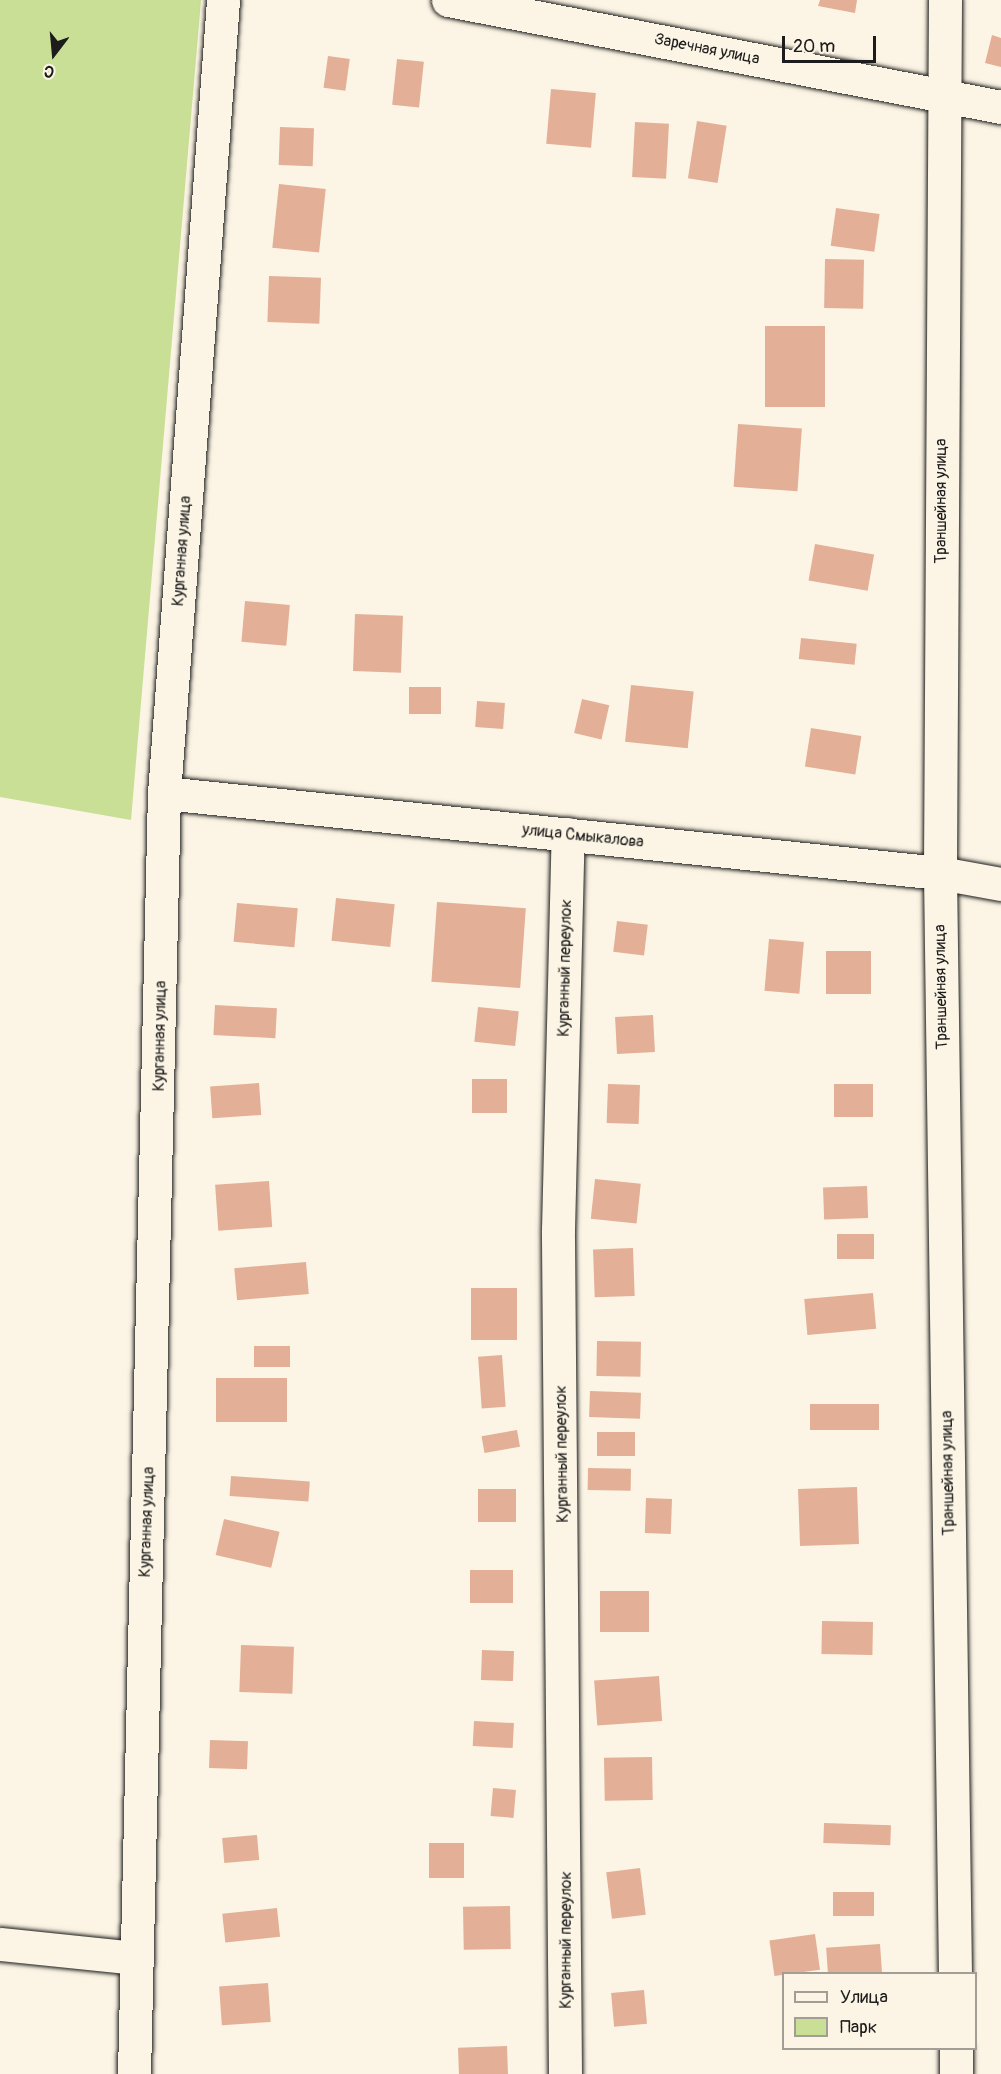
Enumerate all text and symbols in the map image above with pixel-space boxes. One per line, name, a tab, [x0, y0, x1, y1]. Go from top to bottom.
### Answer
north arrow	[24, 24, 84, 84]
scale bar	[785, 24, 880, 62]
street label: Заречная улица	[653, 29, 761, 69]
text: 20 m	[793, 35, 835, 58]
text: С	[42, 60, 57, 82]
street label: Траншейная улица	[931, 438, 951, 564]
street label: Курганная улица	[169, 495, 195, 607]
street label: улица Смыкалова	[521, 820, 645, 852]
street label: Курганный переулок	[554, 899, 576, 1037]
street label: Траншейная улица	[930, 924, 952, 1050]
street label: Курганная улица	[149, 980, 171, 1092]
street label: Курганный переулок	[551, 1385, 573, 1523]
street label: Траншейная улица	[937, 1410, 959, 1536]
street label: Курганная улица	[135, 1466, 159, 1578]
street label: Курганный переулок	[556, 1871, 576, 2009]
legend	[782, 1972, 977, 2050]
text: Улица	[840, 1986, 888, 2009]
text: Парк	[840, 2016, 877, 2039]

